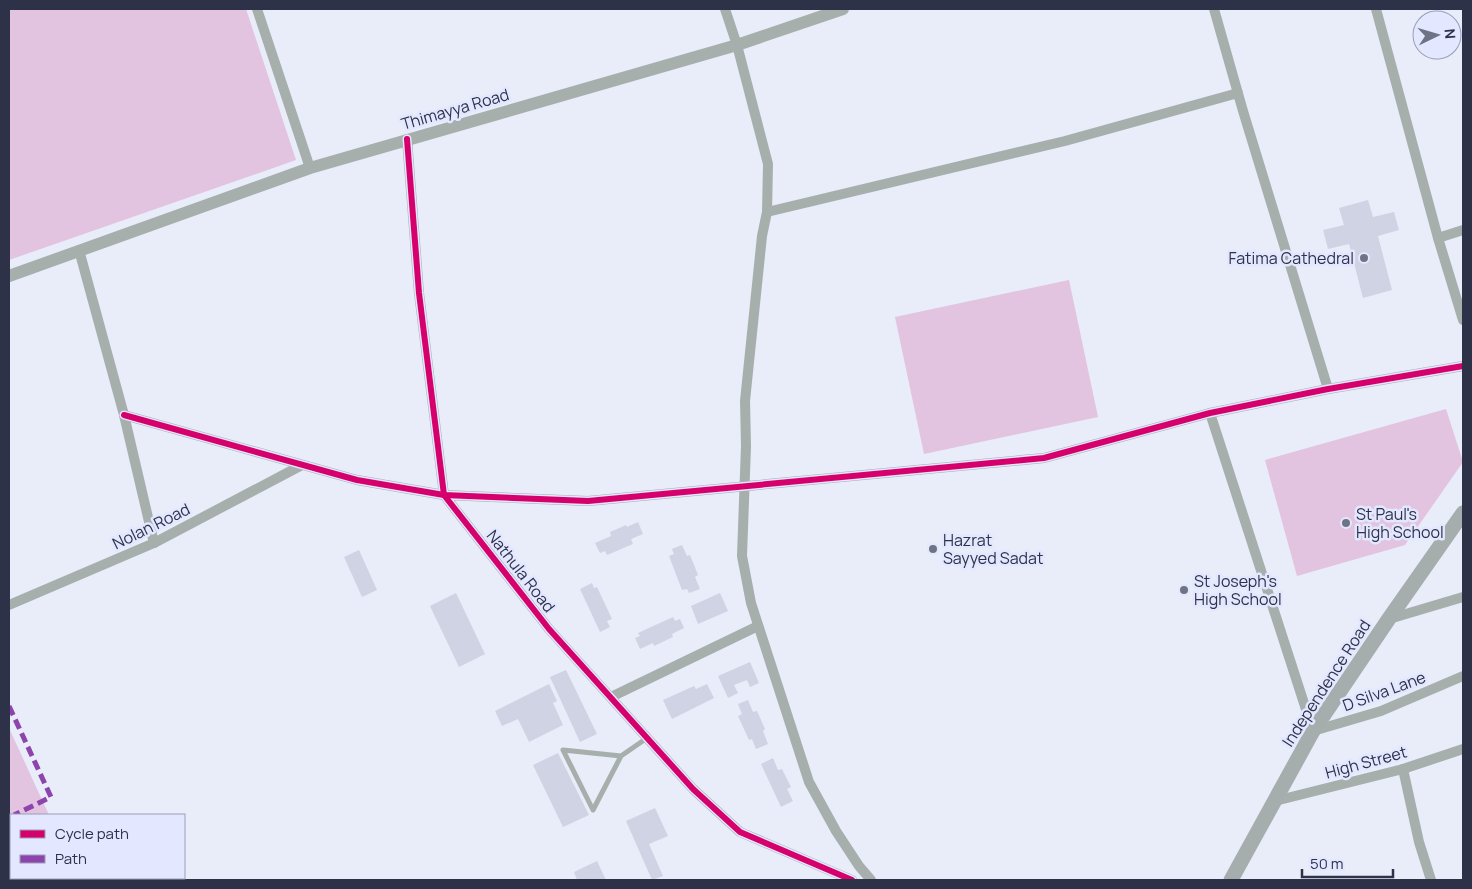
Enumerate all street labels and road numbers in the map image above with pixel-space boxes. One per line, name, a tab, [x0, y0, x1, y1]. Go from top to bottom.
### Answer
street label: Thimayya Road	[398, 83, 512, 135]
street label: Nolan Road	[109, 498, 193, 554]
street label: Nathula Road	[482, 525, 560, 617]
street label: Independence Road	[1277, 615, 1375, 751]
street label: D Silva Lane	[1339, 666, 1429, 716]
street label: High Street	[1323, 741, 1409, 783]

